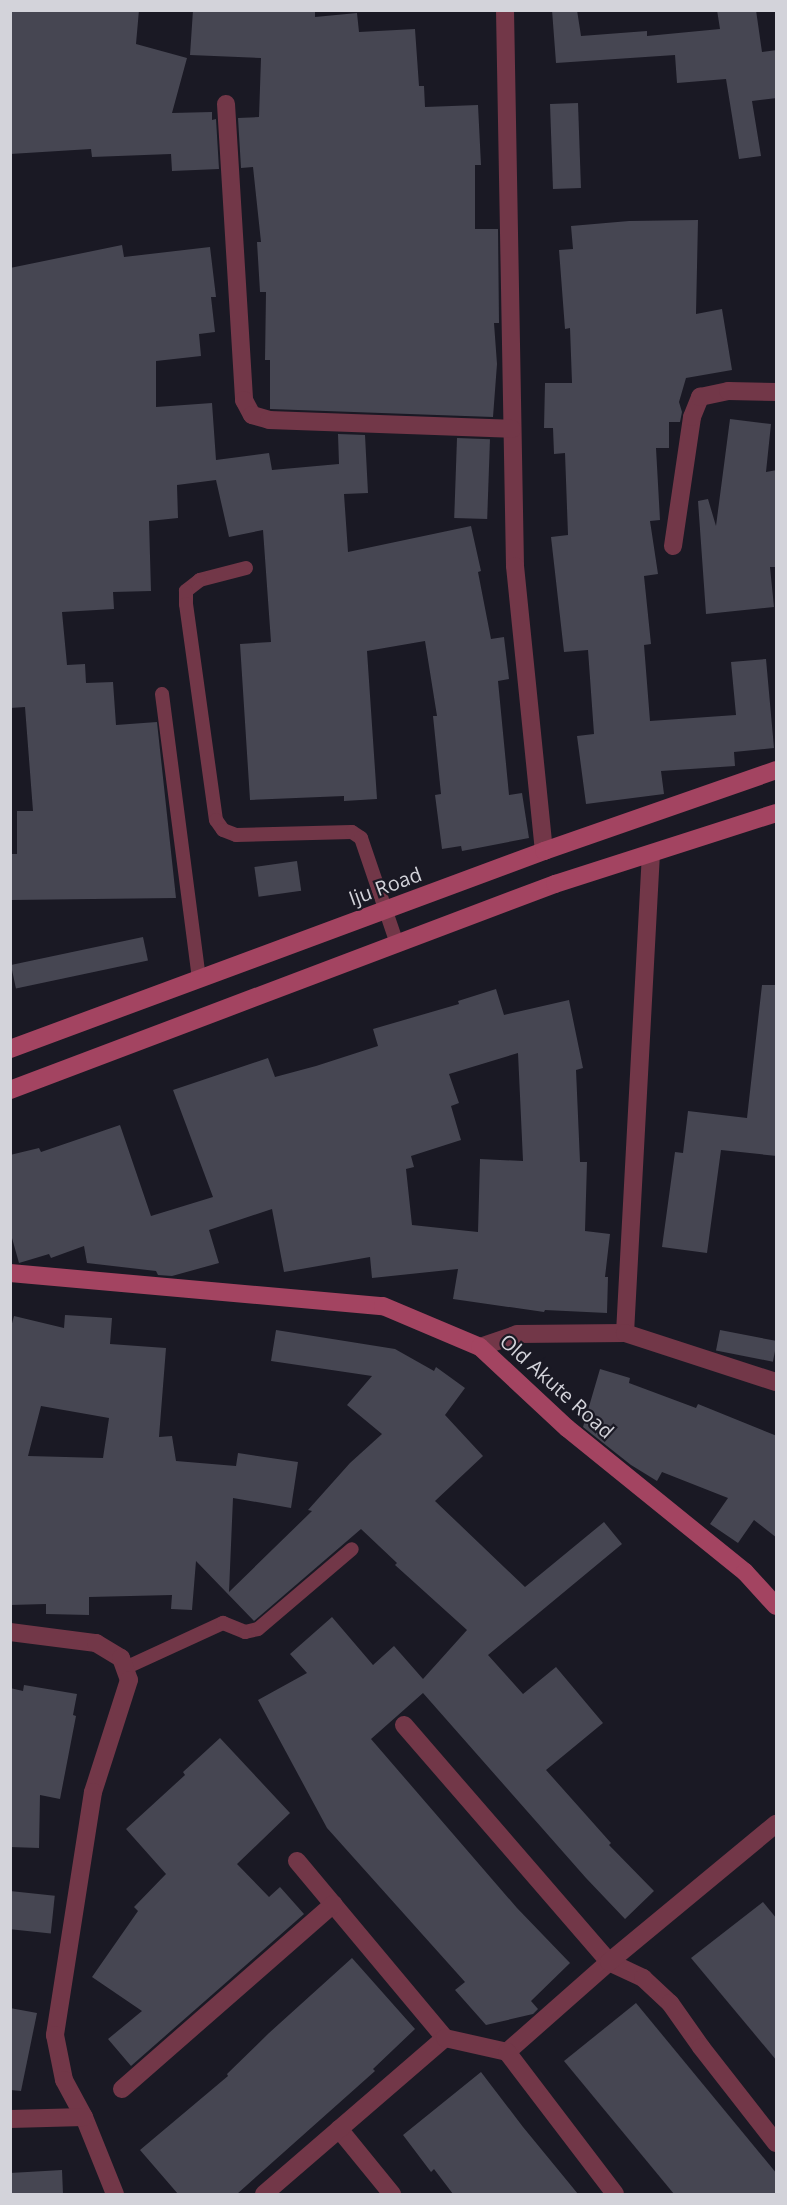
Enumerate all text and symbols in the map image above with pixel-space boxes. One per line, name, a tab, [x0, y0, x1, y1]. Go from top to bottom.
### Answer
street label: Iju Road	[345, 862, 425, 910]
street label: Old Akute Road	[495, 1329, 619, 1443]

